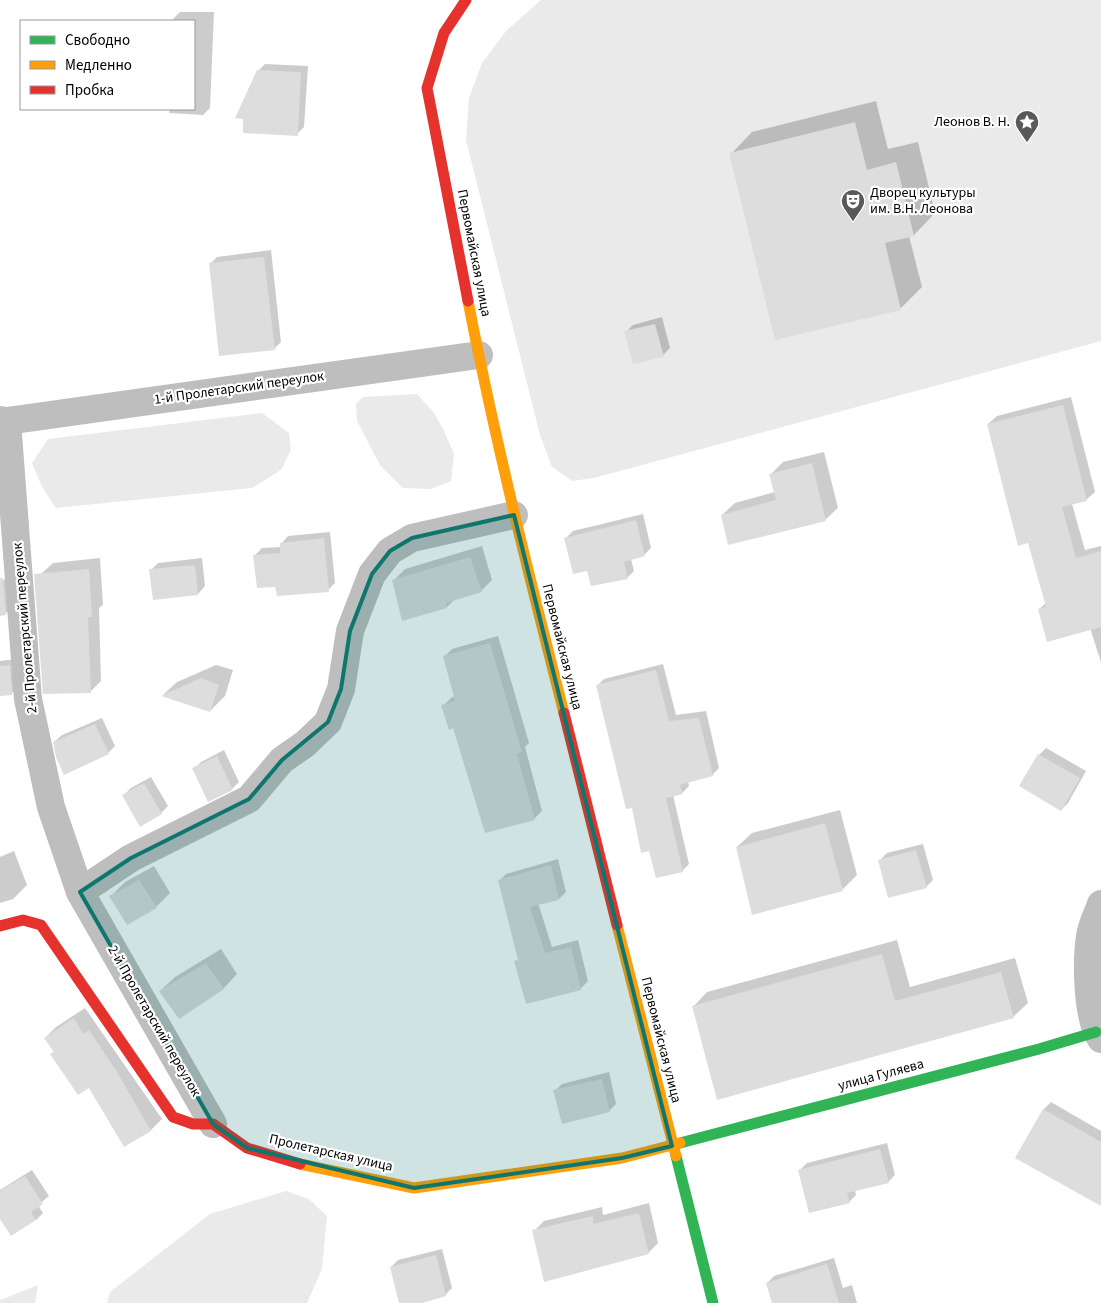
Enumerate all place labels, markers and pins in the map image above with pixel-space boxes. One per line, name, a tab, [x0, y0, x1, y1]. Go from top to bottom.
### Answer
place icon: Леонов В. Н.	[1014, 109, 1040, 143]
place label: Леонов В. Н.	[934, 112, 1010, 132]
place label: Дворец культуры им. В.Н. Леонова	[870, 183, 976, 219]
theatre icon: Дворец культуры им. В.Н. Леонова	[840, 188, 866, 222]

